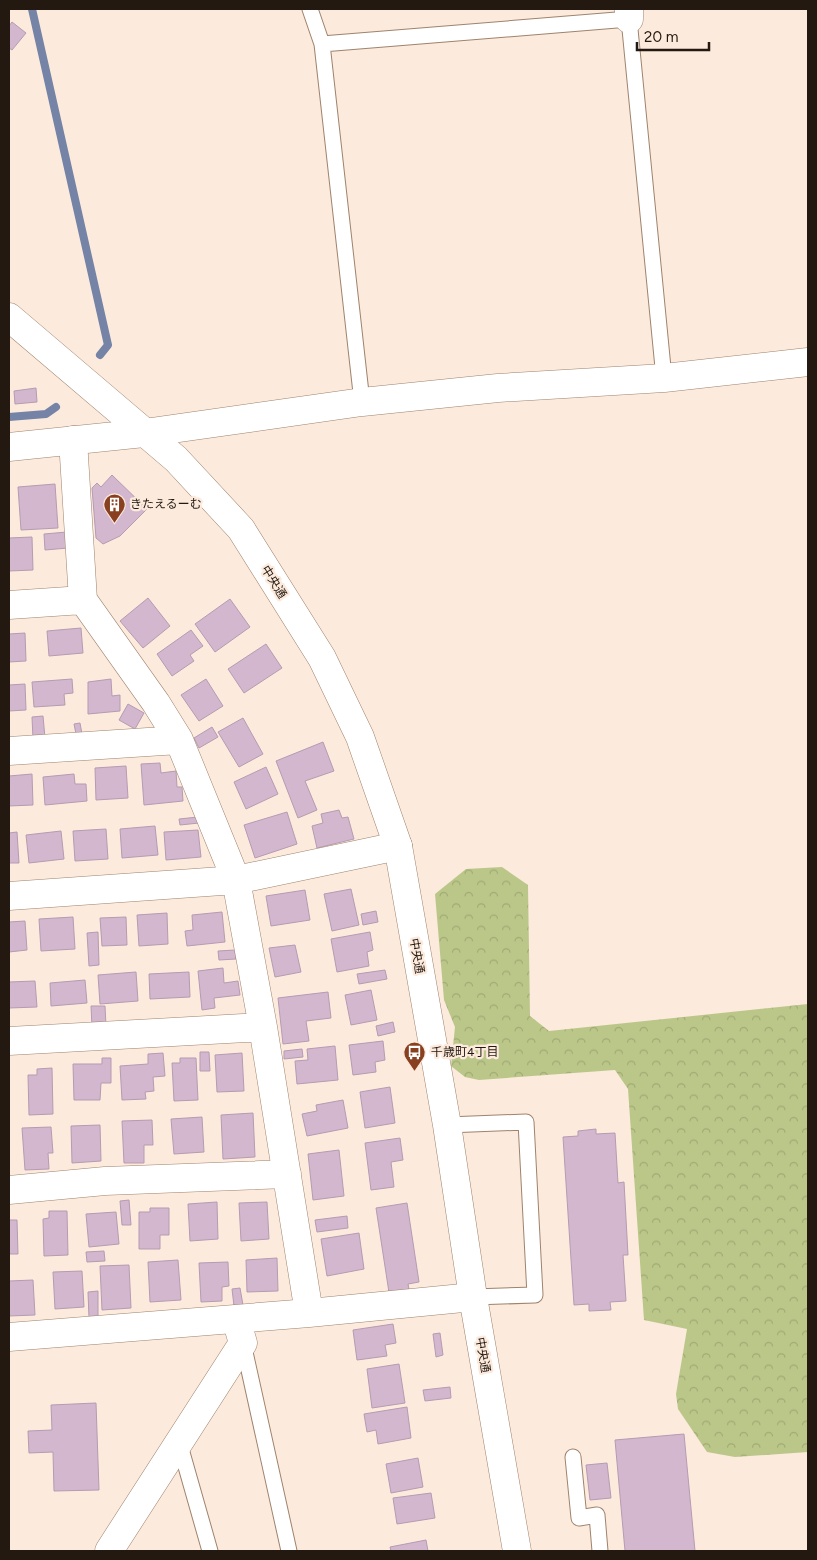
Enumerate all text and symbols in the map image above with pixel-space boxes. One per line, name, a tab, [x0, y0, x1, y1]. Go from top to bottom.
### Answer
scale bar	[637, 20, 710, 52]
text: 20 m	[644, 28, 678, 46]
building icon: きたえるーむ	[102, 492, 126, 523]
place label: きたえるーむ	[130, 497, 202, 511]
street label: 中央通	[259, 563, 289, 601]
street label: 中央通	[407, 937, 427, 975]
bus stop icon: 千歳町4丁目	[403, 1040, 427, 1071]
place label: 千歳町4丁目	[431, 1045, 498, 1059]
street label: 中央通	[473, 1336, 493, 1374]

